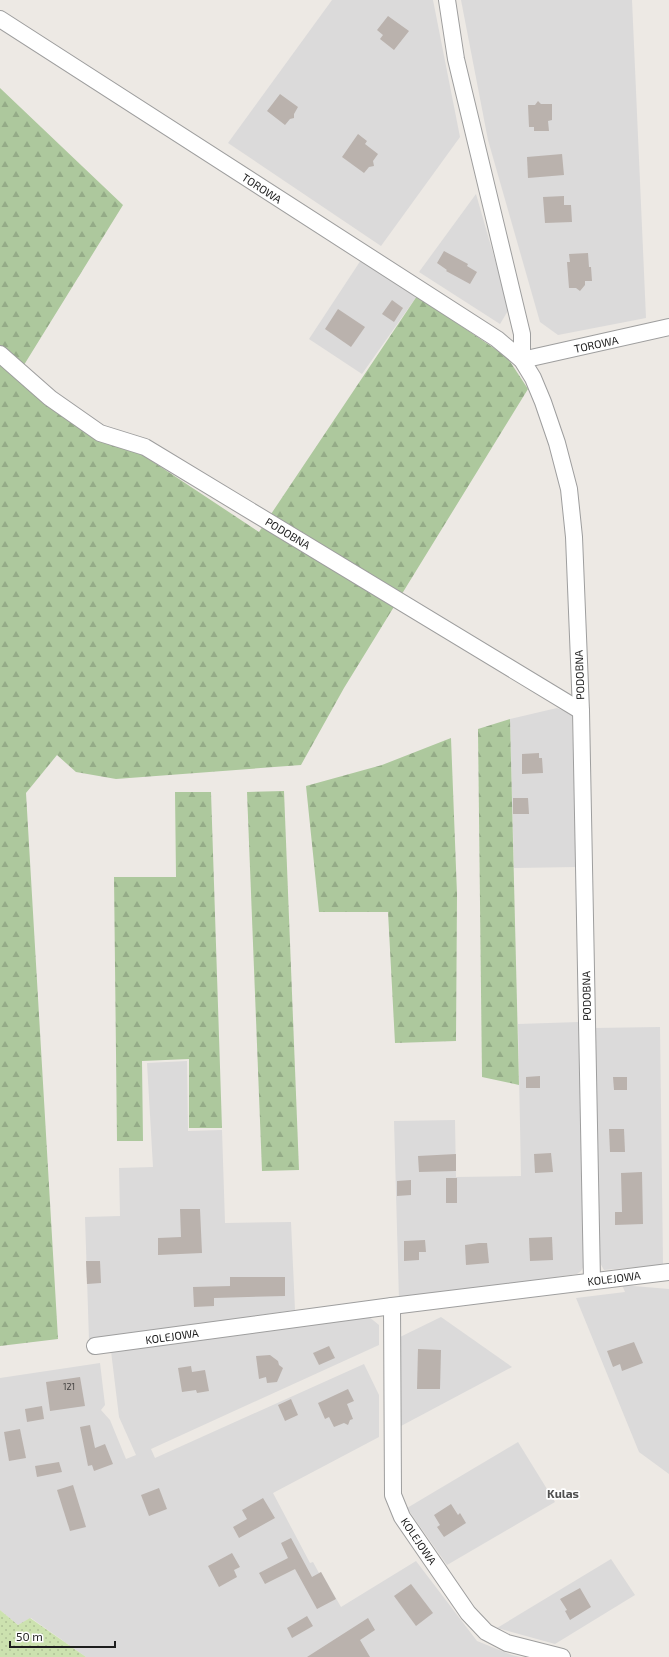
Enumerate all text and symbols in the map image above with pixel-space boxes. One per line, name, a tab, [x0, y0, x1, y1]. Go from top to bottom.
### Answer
street label: TOROWA	[240, 170, 284, 206]
street label: TOROWA	[573, 333, 619, 355]
street label: PODOBNA	[263, 515, 313, 552]
street label: PODOBNA	[572, 650, 586, 700]
street label: PODOBNA	[579, 971, 593, 1021]
street label: KOLEJOWA	[587, 1268, 642, 1288]
street label: KOLEJOWA	[145, 1326, 200, 1346]
house number: 121	[63, 1381, 75, 1392]
district label: Kulas	[547, 1486, 579, 1500]
street label: KOLEJOWA	[399, 1515, 439, 1567]
scale bar	[10, 1623, 115, 1649]
text: 50 m	[16, 1629, 43, 1643]

